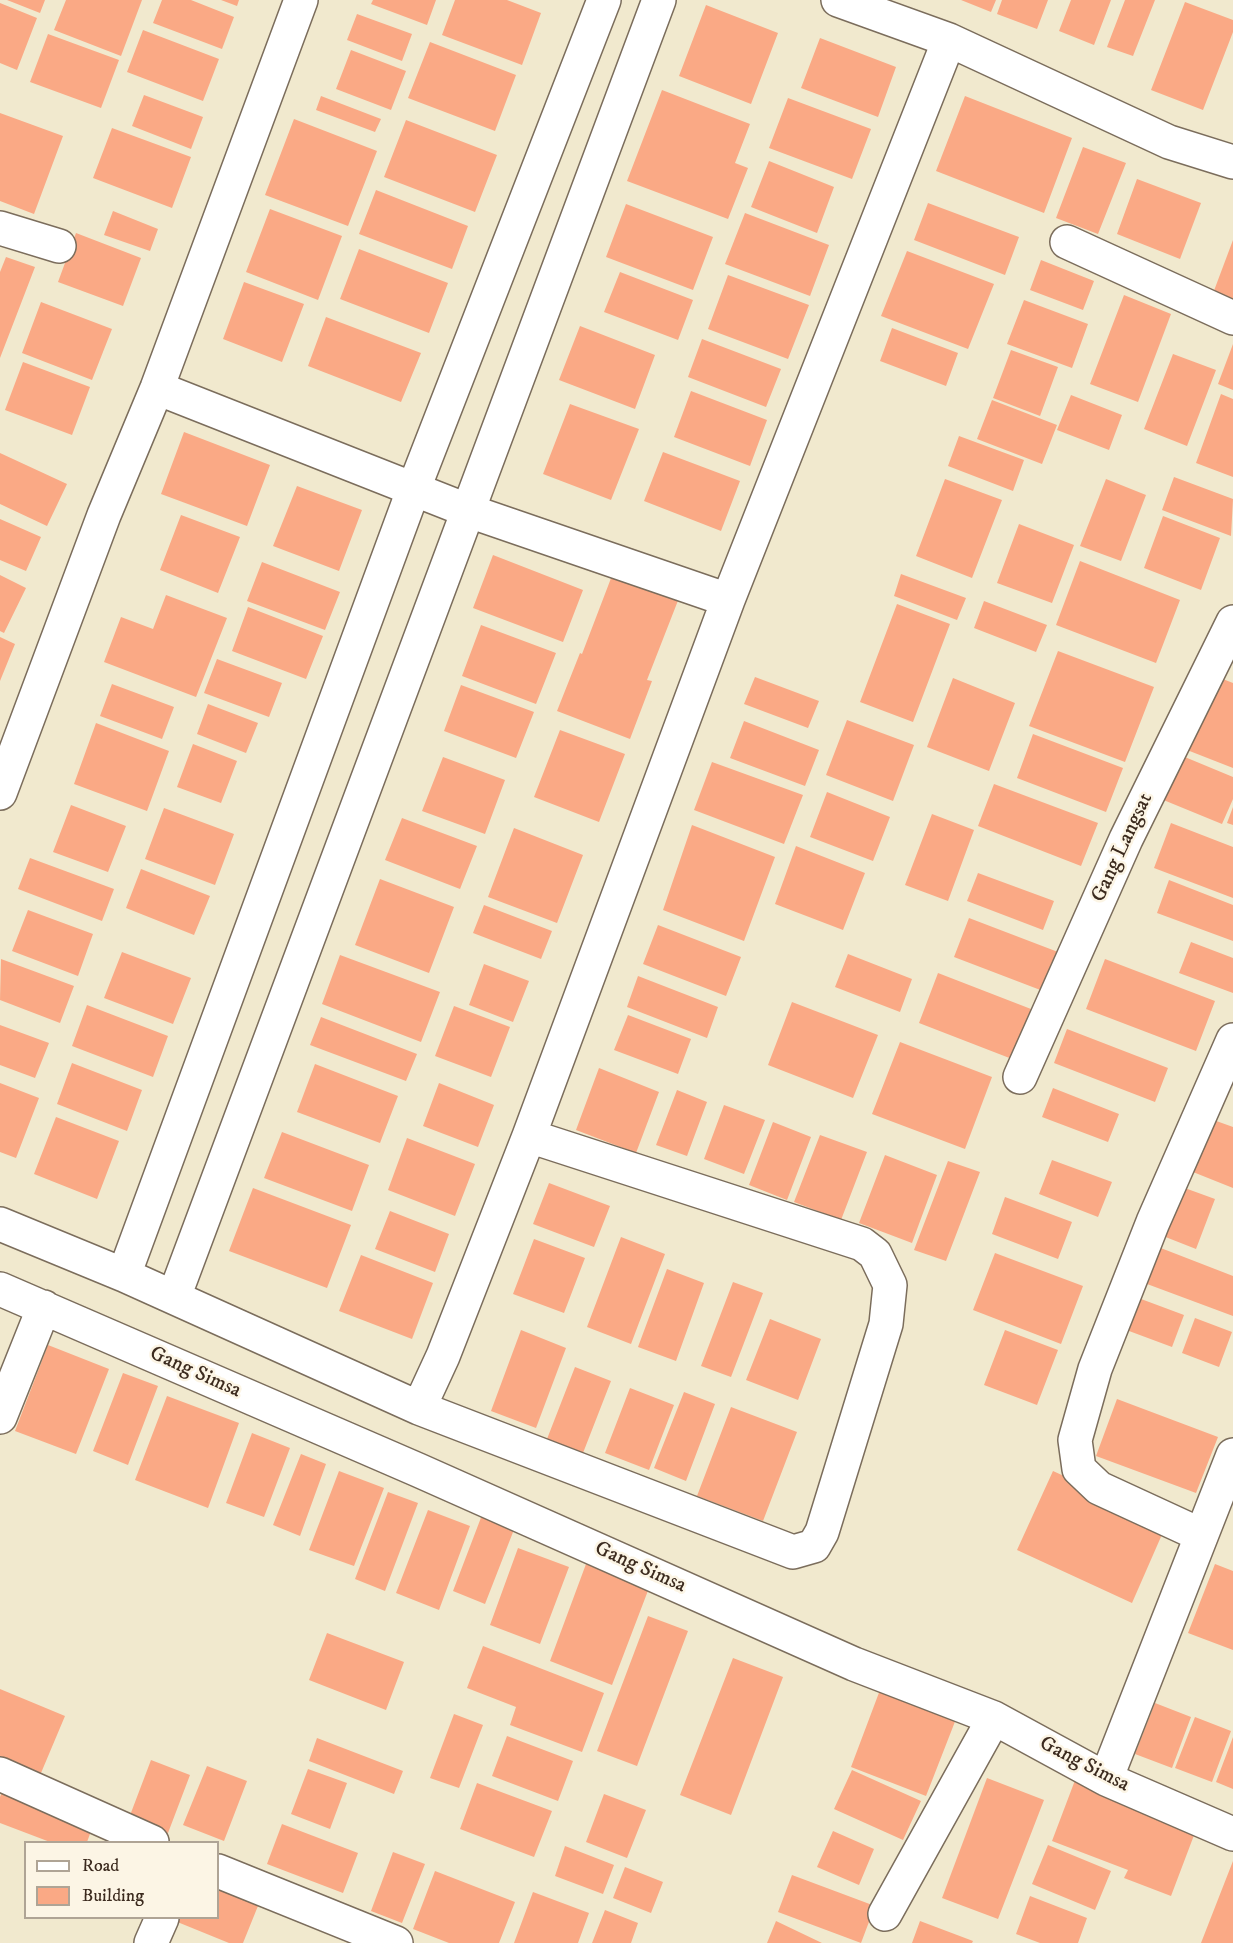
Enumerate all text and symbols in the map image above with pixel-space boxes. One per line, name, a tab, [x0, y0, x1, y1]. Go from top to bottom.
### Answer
street label: Gang Langsat	[1087, 790, 1159, 906]
street label: Gang Simsa	[145, 1342, 245, 1404]
street label: Gang Simsa	[590, 1537, 690, 1599]
street label: Gang Simsa	[1035, 1732, 1133, 1798]
legend	[24, 1841, 219, 1919]
text: Road	[82, 1855, 119, 1877]
text: Building	[82, 1885, 144, 1907]

